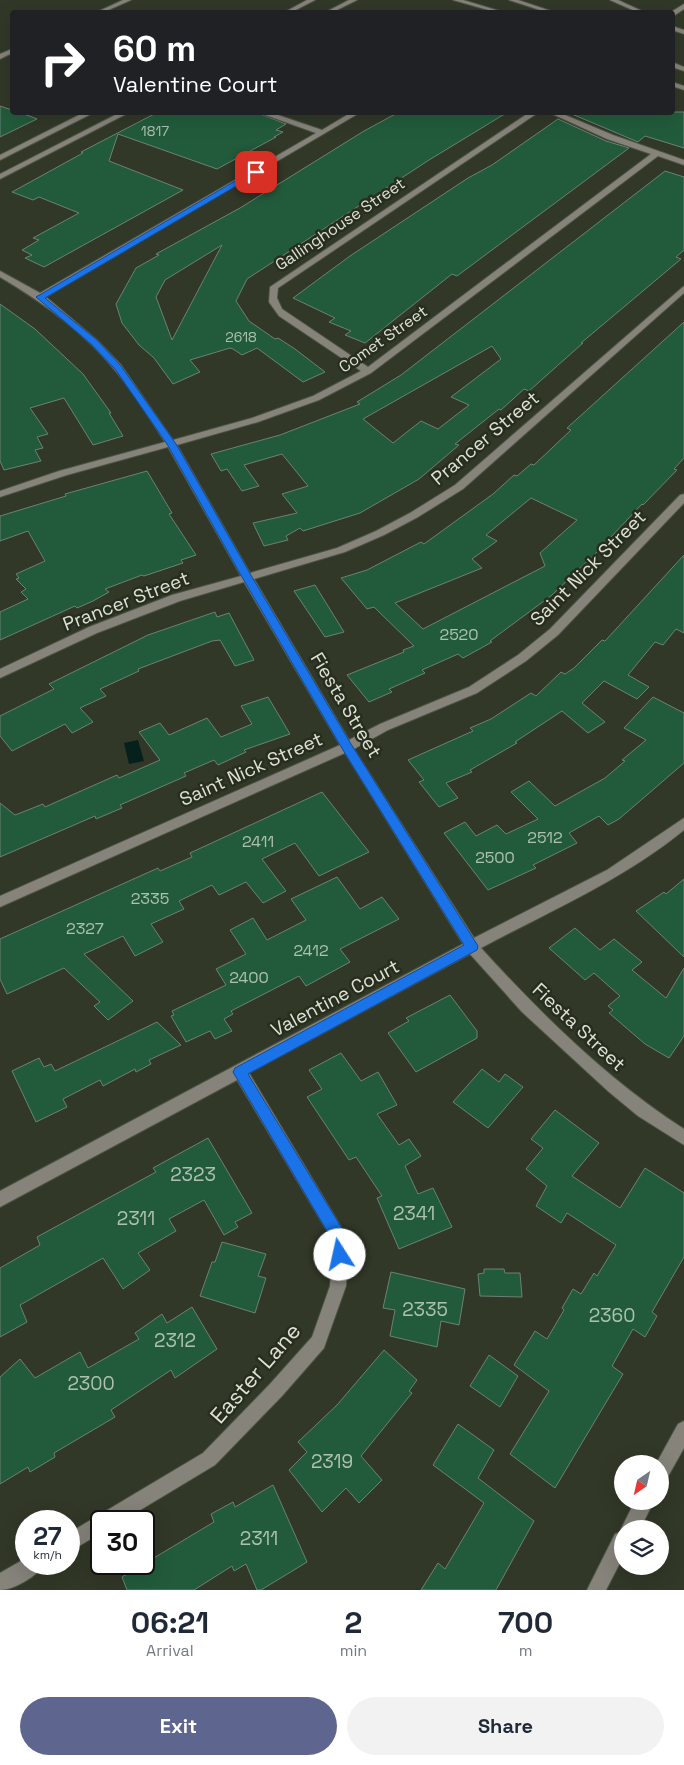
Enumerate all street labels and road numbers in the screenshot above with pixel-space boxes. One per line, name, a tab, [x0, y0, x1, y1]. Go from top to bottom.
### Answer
street label: Gallinghouse Street	[271, 173, 409, 275]
street label: Comet Street	[335, 301, 431, 377]
street label: Prancer Street	[426, 385, 544, 491]
street label: Saint Nick Street	[525, 505, 651, 631]
street label: Prancer Street	[59, 565, 193, 637]
street label: Fiesta Street	[305, 648, 387, 762]
street label: Saint Nick Street	[176, 726, 326, 812]
street label: Valentine Court	[266, 954, 404, 1042]
street label: Fiesta Street	[527, 977, 631, 1077]
street label: Easter Lane	[204, 1317, 306, 1429]

